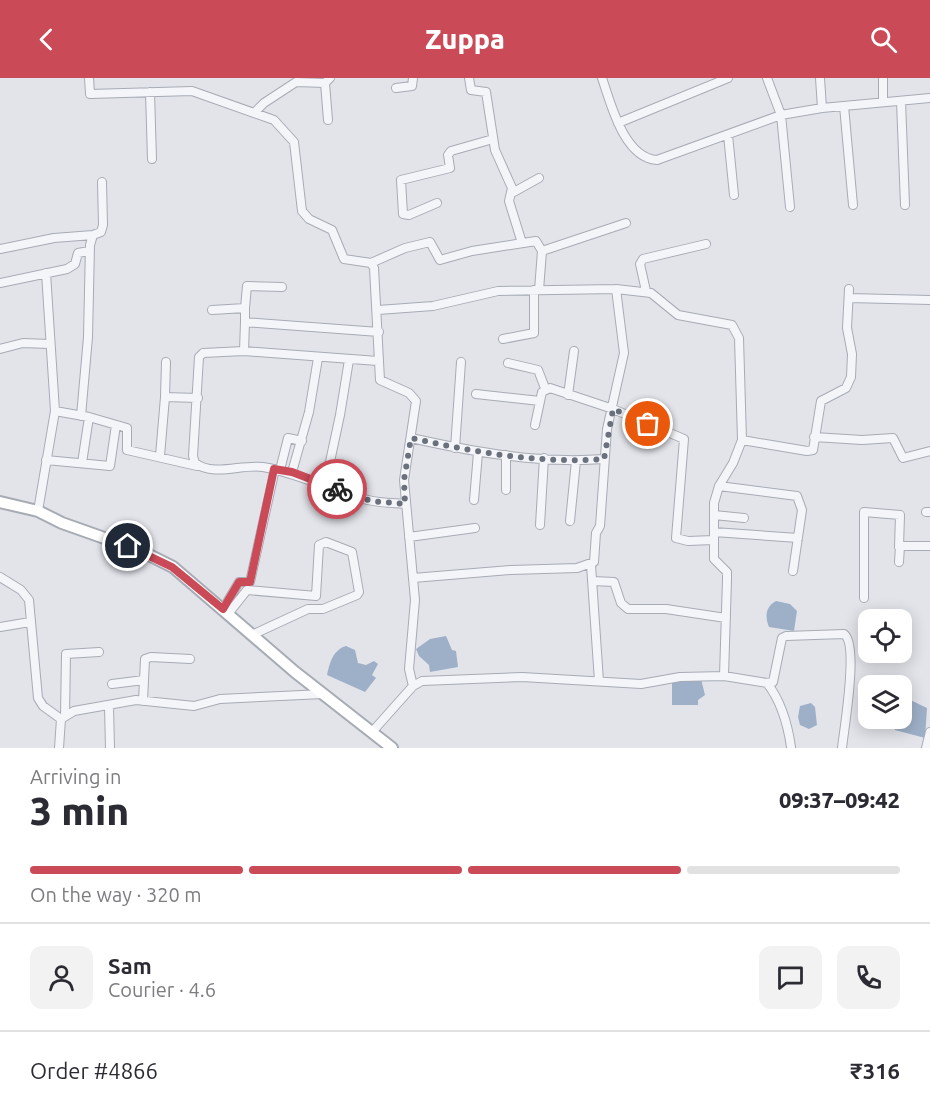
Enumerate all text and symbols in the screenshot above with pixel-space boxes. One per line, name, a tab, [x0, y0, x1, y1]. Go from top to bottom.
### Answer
icon: back	[30, 23, 63, 56]
icon: search	[867, 23, 900, 56]
text: Zuppa	[425, 24, 505, 54]
pin	[622, 398, 673, 449]
icon: bag	[631, 407, 664, 440]
courier	[307, 459, 367, 519]
icon: bike	[321, 473, 354, 506]
pin	[102, 520, 153, 571]
icon: home	[111, 529, 144, 562]
map controls	[858, 609, 912, 729]
button: locate	[858, 609, 912, 663]
button: layers	[858, 675, 912, 729]
text: Arriving in	[30, 765, 121, 788]
text: 09:37–09:42	[779, 787, 900, 812]
text: 3 min	[30, 789, 129, 832]
text: On the way · 320 m	[30, 883, 202, 906]
button: person	[30, 946, 93, 1009]
button: chat	[759, 946, 822, 1009]
button: phone	[837, 946, 900, 1009]
text: Sam	[108, 953, 152, 978]
text: Courier · 4.6	[108, 978, 216, 1001]
text: Order #4866	[30, 1058, 158, 1083]
text: ₹316	[850, 1058, 900, 1083]

